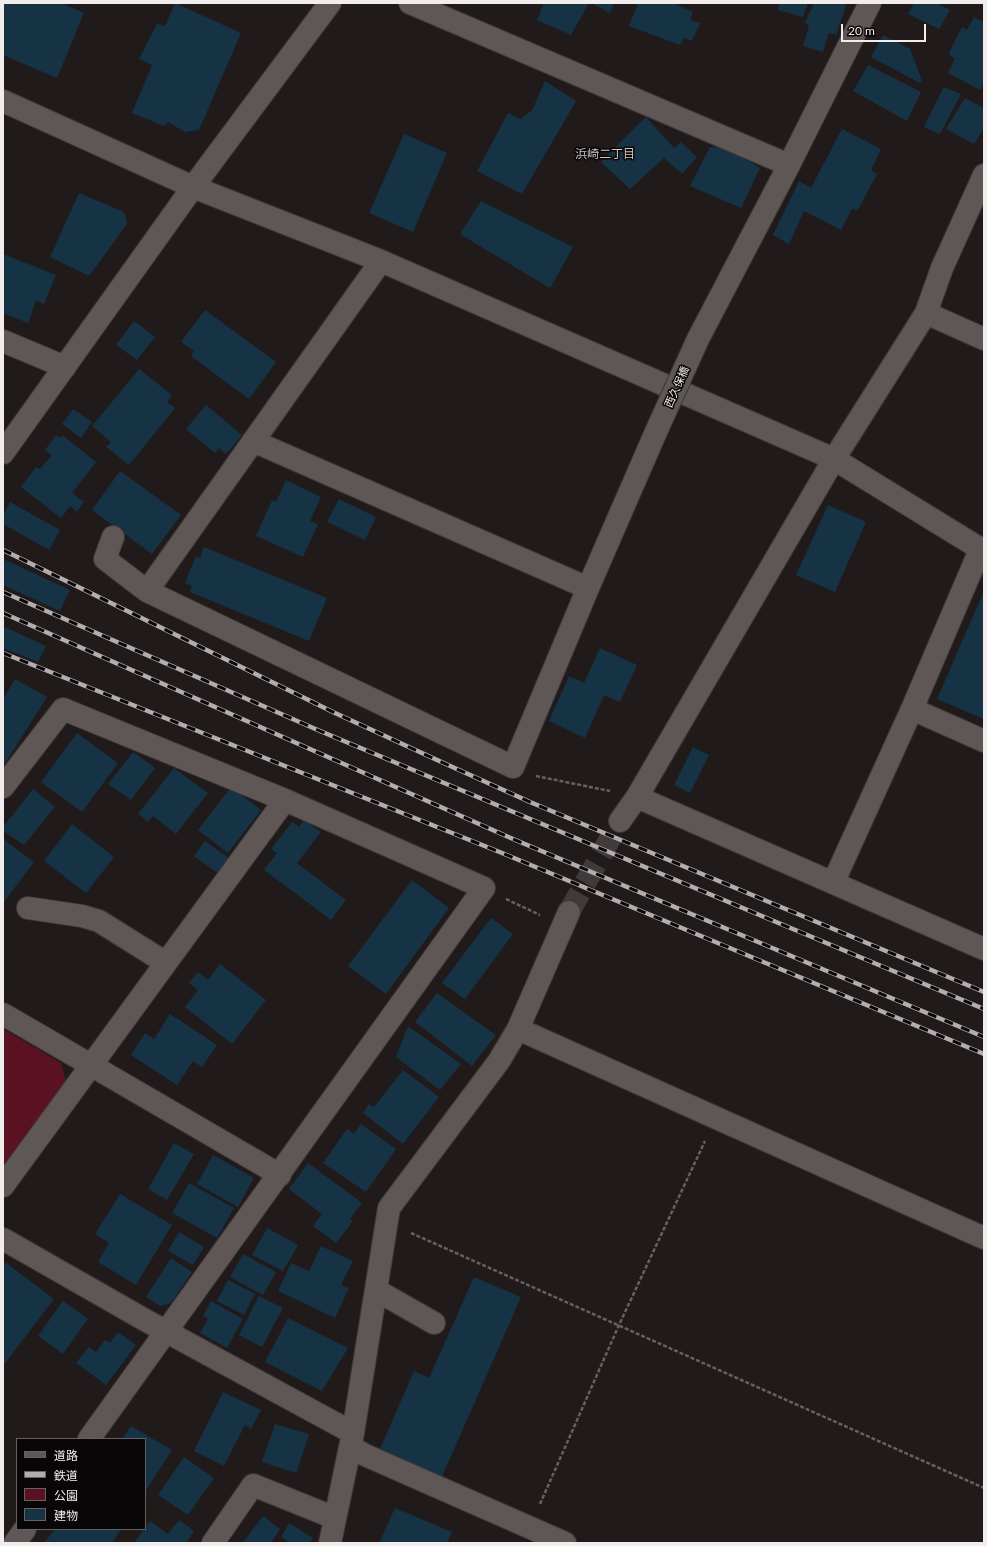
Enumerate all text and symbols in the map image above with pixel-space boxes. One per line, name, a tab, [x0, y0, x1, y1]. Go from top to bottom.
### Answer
scale bar	[843, 16, 928, 42]
text: 20 m	[848, 23, 875, 38]
district label: 浜崎二丁目	[575, 147, 635, 161]
street label: 西久保橋	[662, 364, 692, 410]
legend	[16, 1438, 146, 1530]
text: 道路	[54, 1448, 78, 1463]
text: 鉄道	[54, 1468, 78, 1483]
text: 公園	[54, 1488, 78, 1503]
text: 建物	[54, 1508, 78, 1523]

